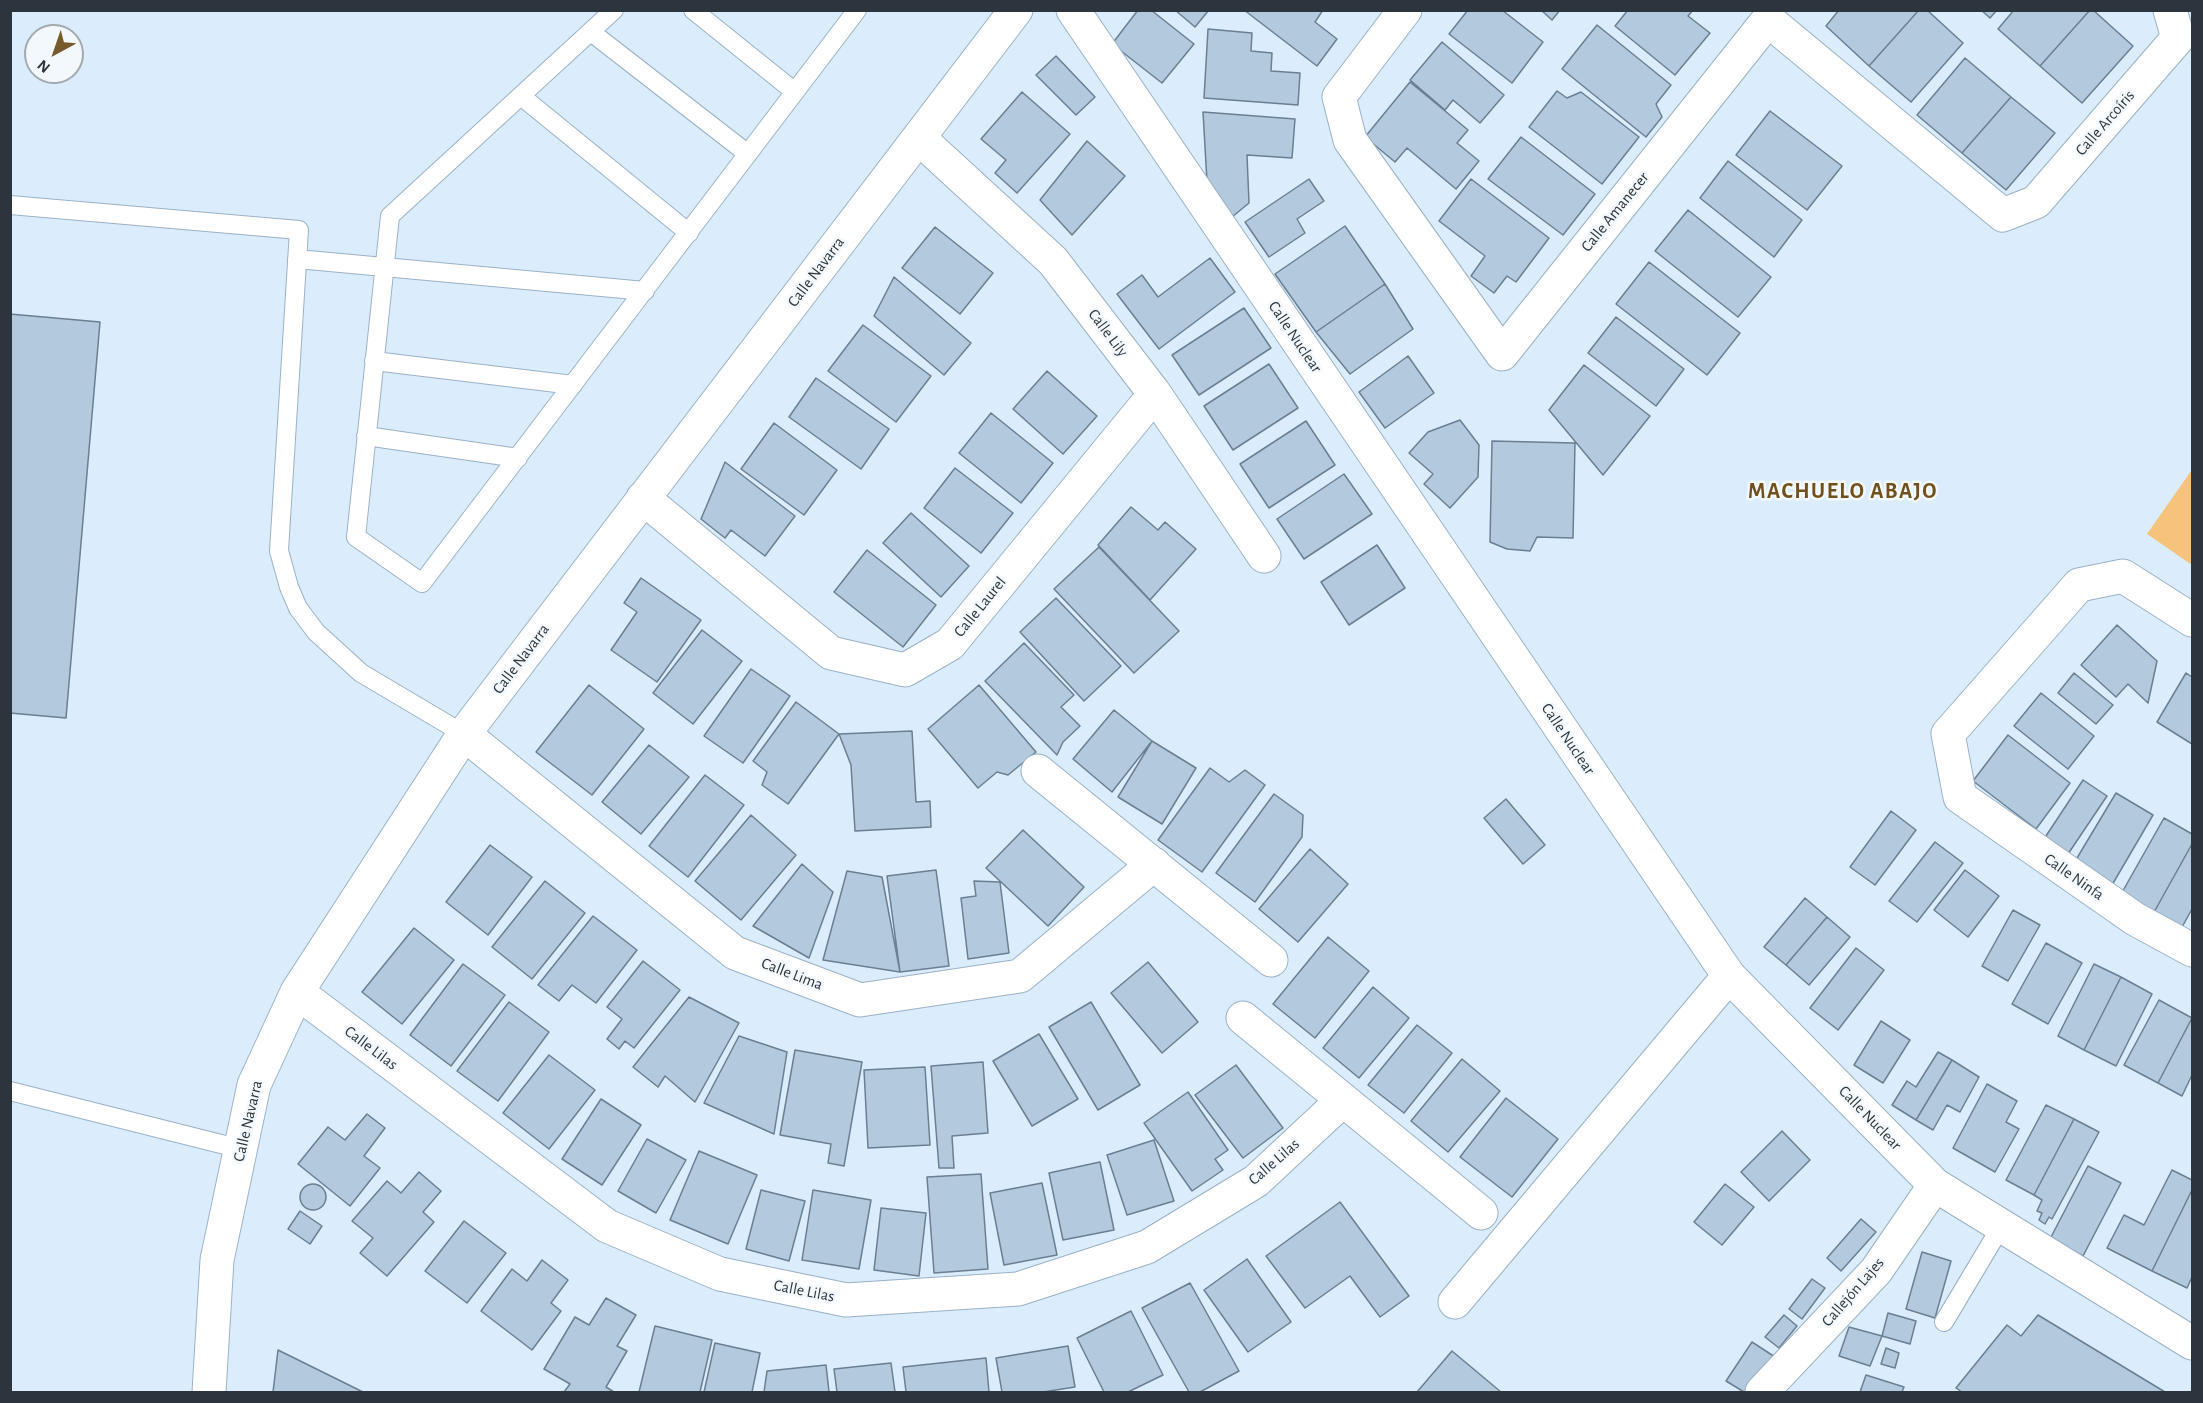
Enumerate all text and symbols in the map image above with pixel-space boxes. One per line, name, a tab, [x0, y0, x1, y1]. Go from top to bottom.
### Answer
north arrow	[24, 24, 84, 84]
text: N	[34, 57, 53, 76]
street label: Calle Arcoíris	[2071, 86, 2139, 160]
street label: Calle Amanecer	[1577, 168, 1653, 256]
street label: Calle Navarra	[783, 233, 849, 311]
street label: Calle Nuclear	[1264, 297, 1326, 377]
street label: Calle Lily	[1084, 305, 1132, 361]
district label: MACHUELO ABAJO	[1748, 478, 1938, 504]
street label: Calle Laurel	[950, 573, 1010, 641]
street label: Calle Navarra	[488, 620, 554, 698]
street label: Calle Nuclear	[1537, 699, 1599, 779]
street label: Calle Ninfa	[2040, 849, 2108, 905]
street label: Calle Lima	[759, 954, 825, 994]
street label: Calle Lilas	[341, 1022, 401, 1074]
street label: Calle Navarra	[229, 1079, 267, 1163]
street label: Calle Nuclear	[1834, 1082, 1906, 1154]
street label: Calle Lilas	[1245, 1135, 1303, 1189]
street label: Callejón Lajes	[1818, 1253, 1888, 1331]
street label: Calle Lilas	[772, 1276, 836, 1306]

